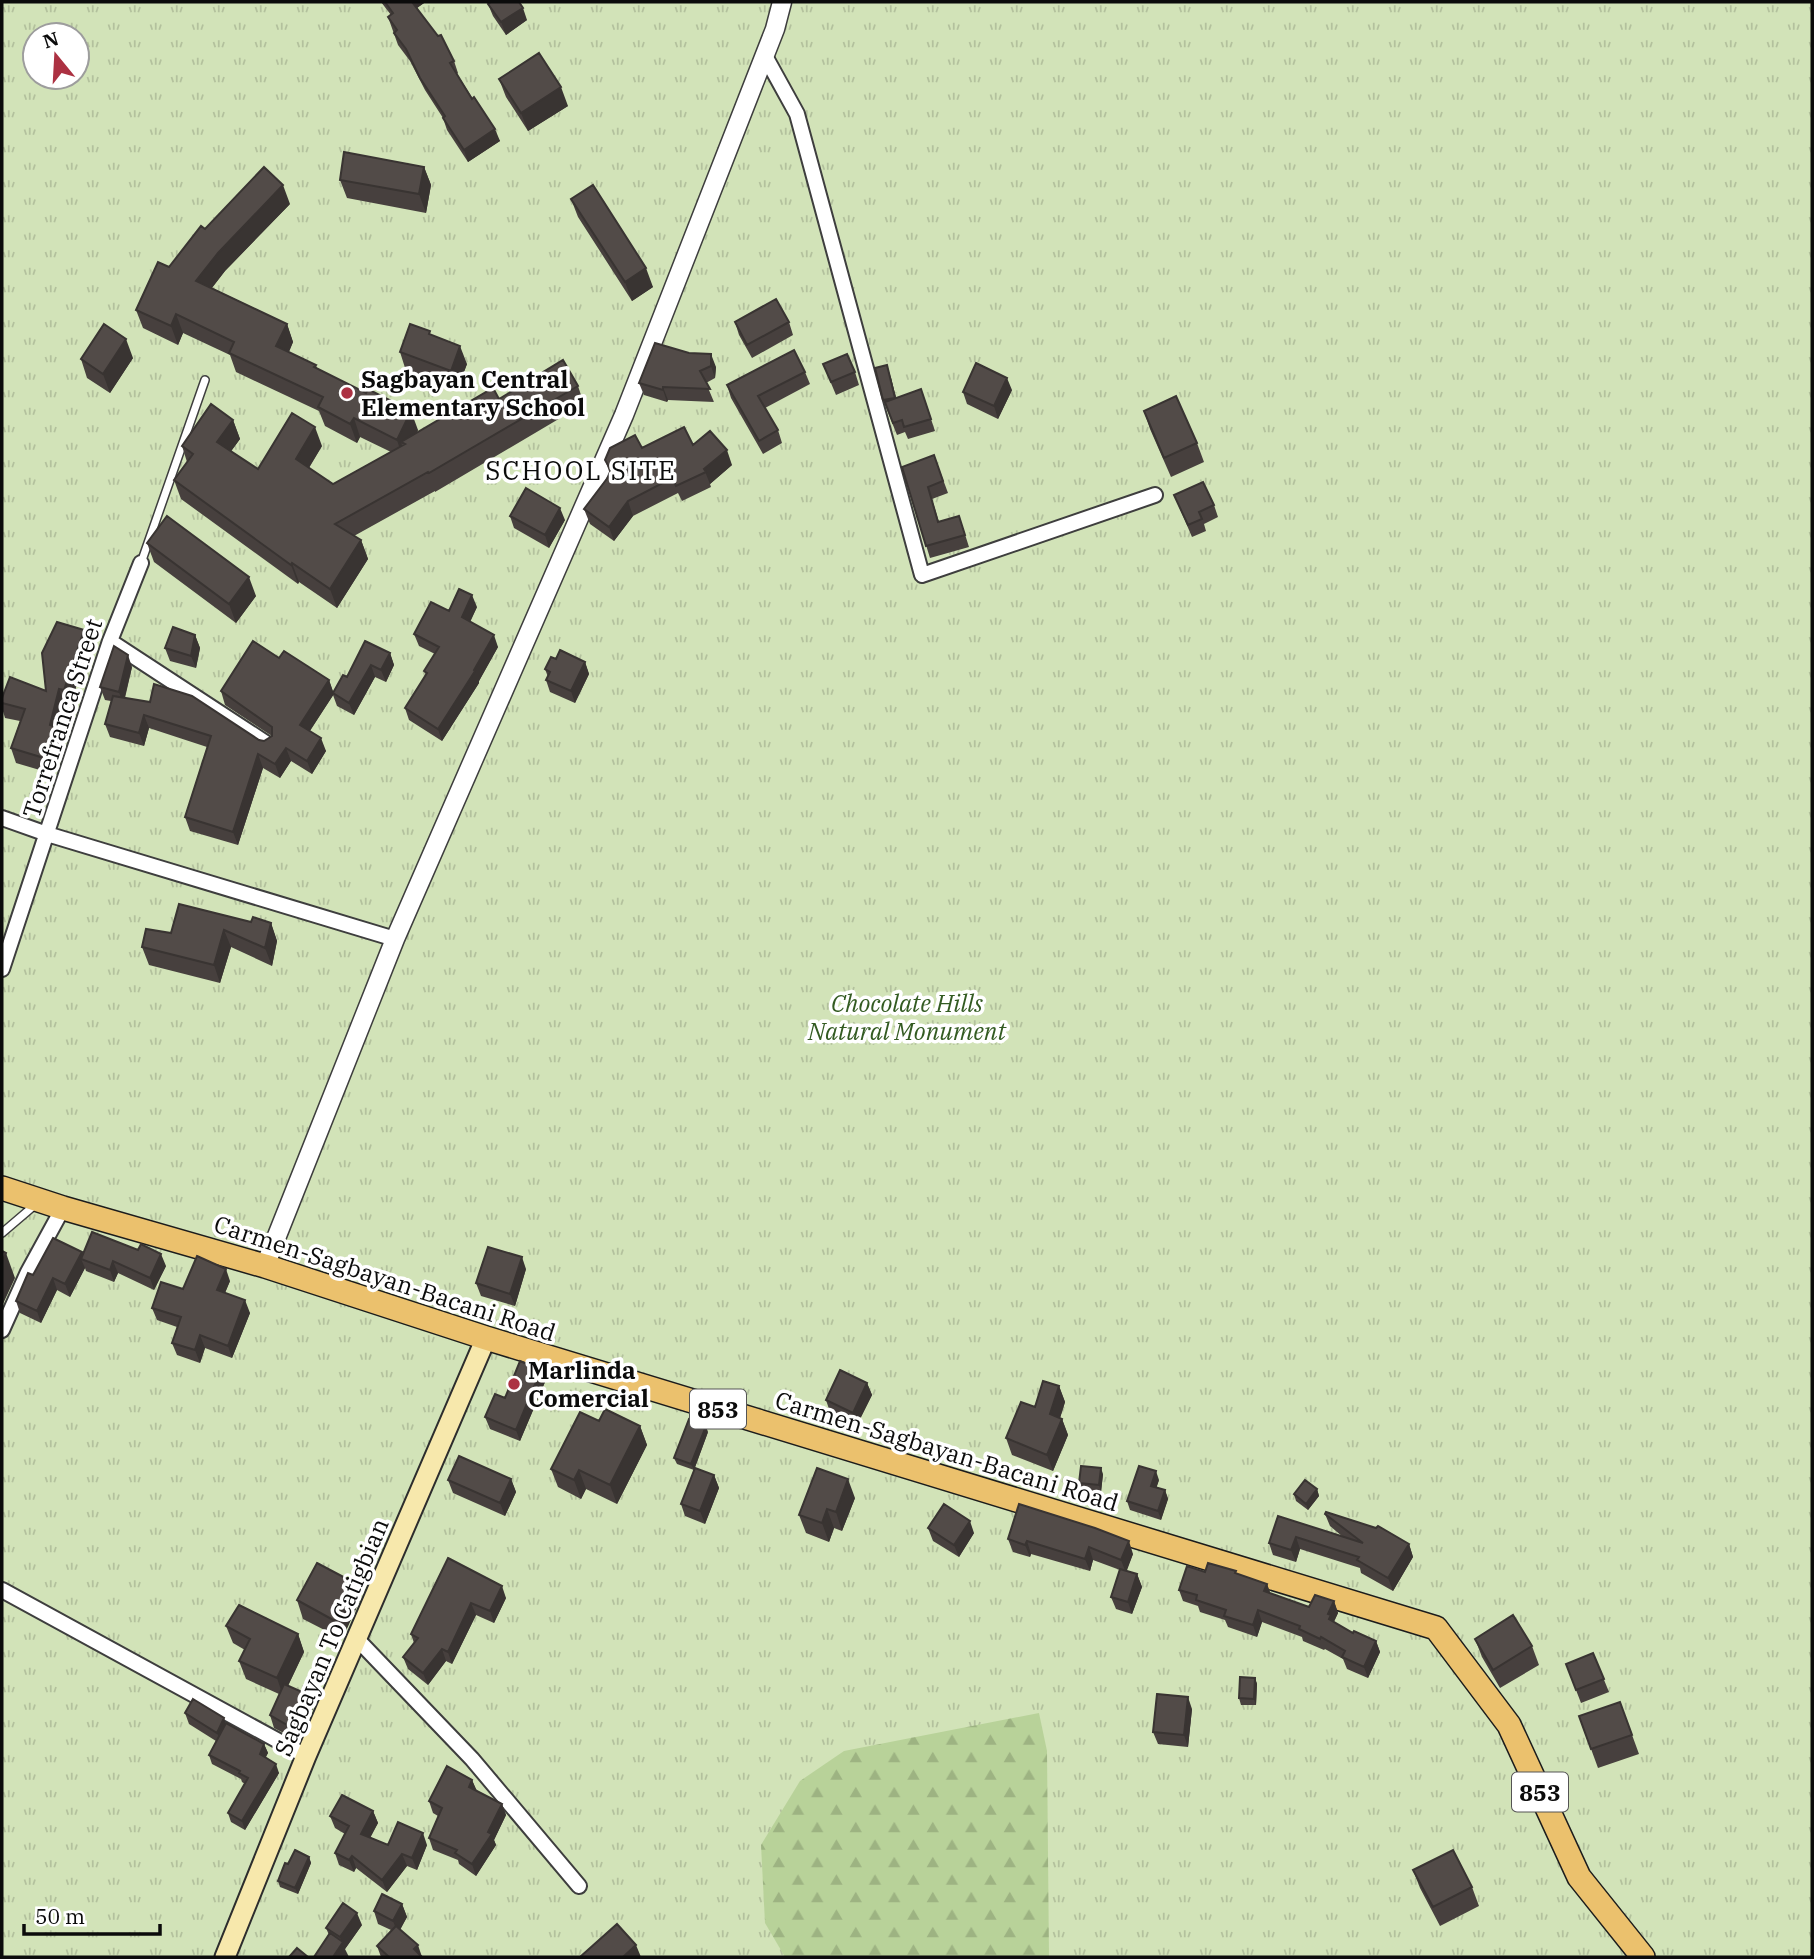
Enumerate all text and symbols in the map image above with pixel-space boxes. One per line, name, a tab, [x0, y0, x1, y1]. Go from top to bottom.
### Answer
north arrow	[21, 21, 91, 91]
text: N	[40, 26, 62, 54]
place label: Sagbayan Central Elementary School	[361, 363, 585, 423]
marker: Sagbayan Central Elementary School	[339, 385, 355, 401]
district label: SCHOOL SITE	[485, 453, 677, 487]
street label: Torrefranca Street	[15, 614, 109, 822]
park label: Chocolate Hills Natural Monument	[807, 987, 1008, 1047]
street label: Carmen-Sagbayan-Bacani Road	[210, 1208, 560, 1348]
place label: Marlinda Comercial	[528, 1354, 649, 1414]
marker: Marlinda Comercial	[506, 1376, 522, 1392]
street label: Carmen-Sagbayan-Bacani Road	[771, 1383, 1123, 1519]
road number: 853	[690, 1390, 746, 1428]
street label: Sagbayan To Catigbian	[266, 1513, 396, 1761]
road number: 853	[1512, 1772, 1568, 1812]
scale bar	[24, 1892, 161, 1936]
text: 50 m	[35, 1902, 85, 1930]

